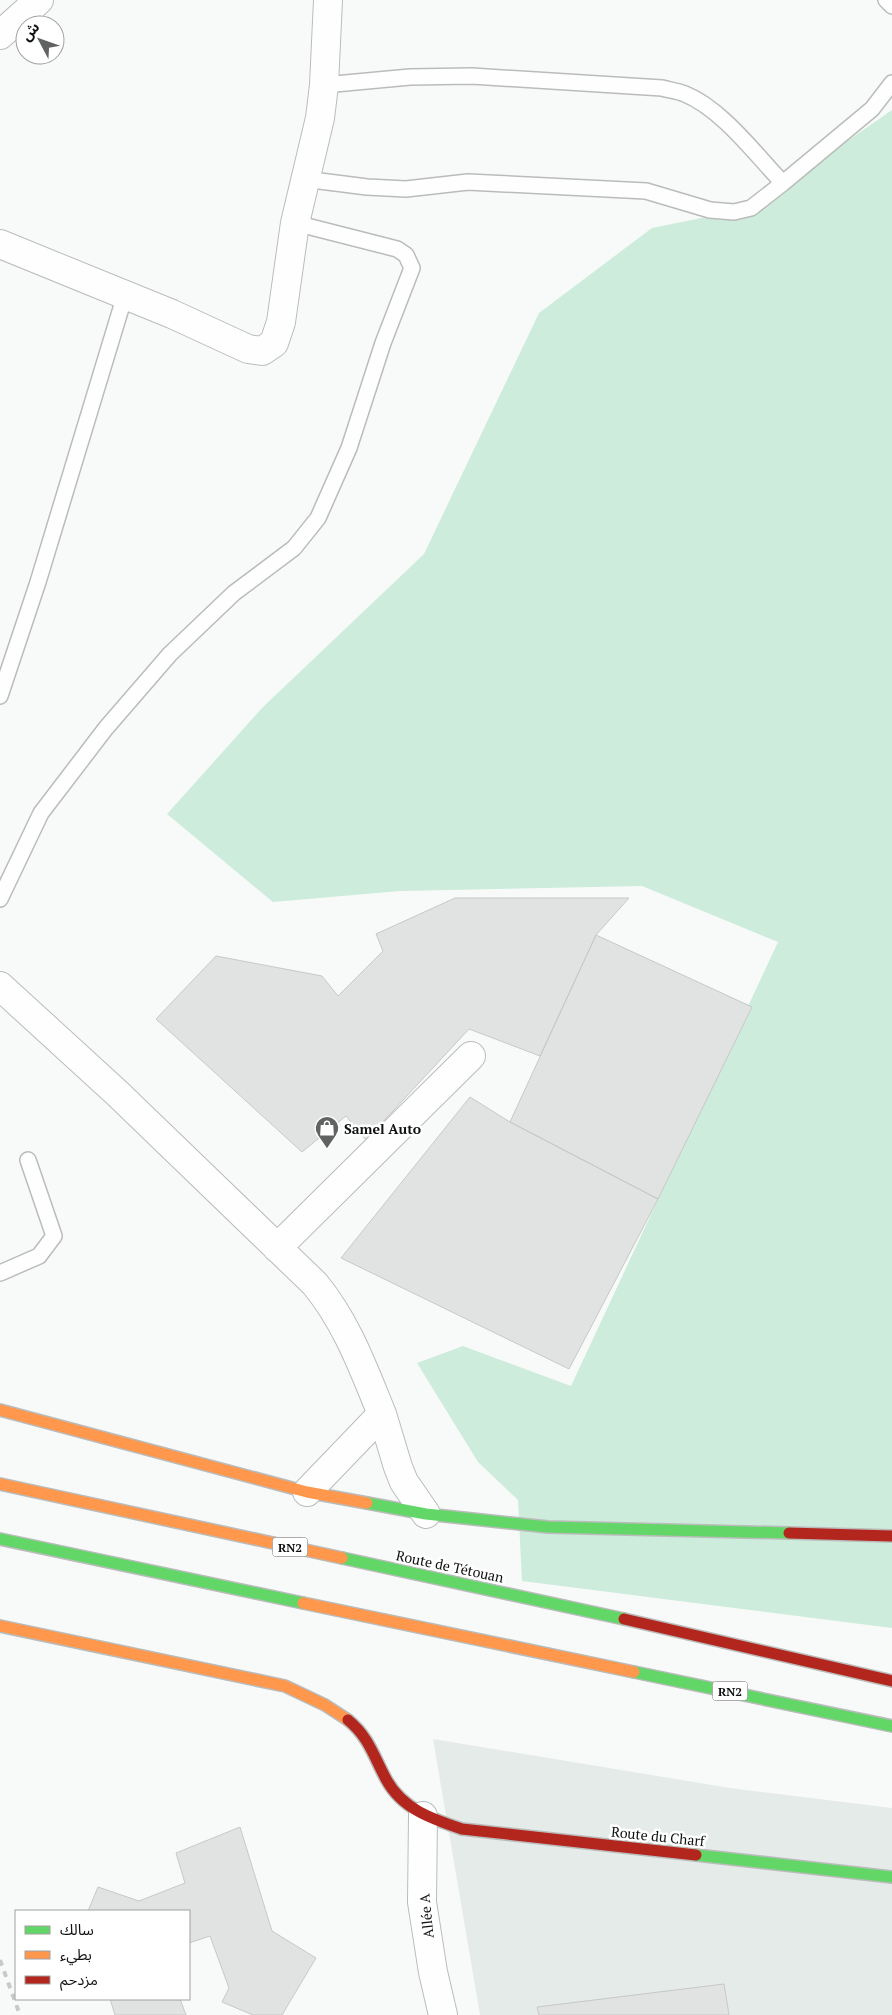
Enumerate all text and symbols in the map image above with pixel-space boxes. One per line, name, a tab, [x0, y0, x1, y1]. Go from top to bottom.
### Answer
north arrow	[15, 15, 65, 65]
text: ش	[16, 18, 43, 45]
shop icon: Samel Auto	[314, 1115, 340, 1149]
place label: Samel Auto	[344, 1119, 421, 1138]
road number: RN2	[272, 1538, 308, 1556]
street label: Route de Tétouan	[394, 1545, 506, 1587]
road number: RN2	[712, 1682, 748, 1700]
street label: Route du Charf	[610, 1822, 707, 1850]
street label: Allée A	[414, 1892, 438, 1939]
legend	[15, 1910, 190, 2000]
text: سالك	[60, 1919, 94, 1939]
text: بطيء	[60, 1944, 92, 1966]
text: مزدحم	[60, 1969, 98, 1991]

